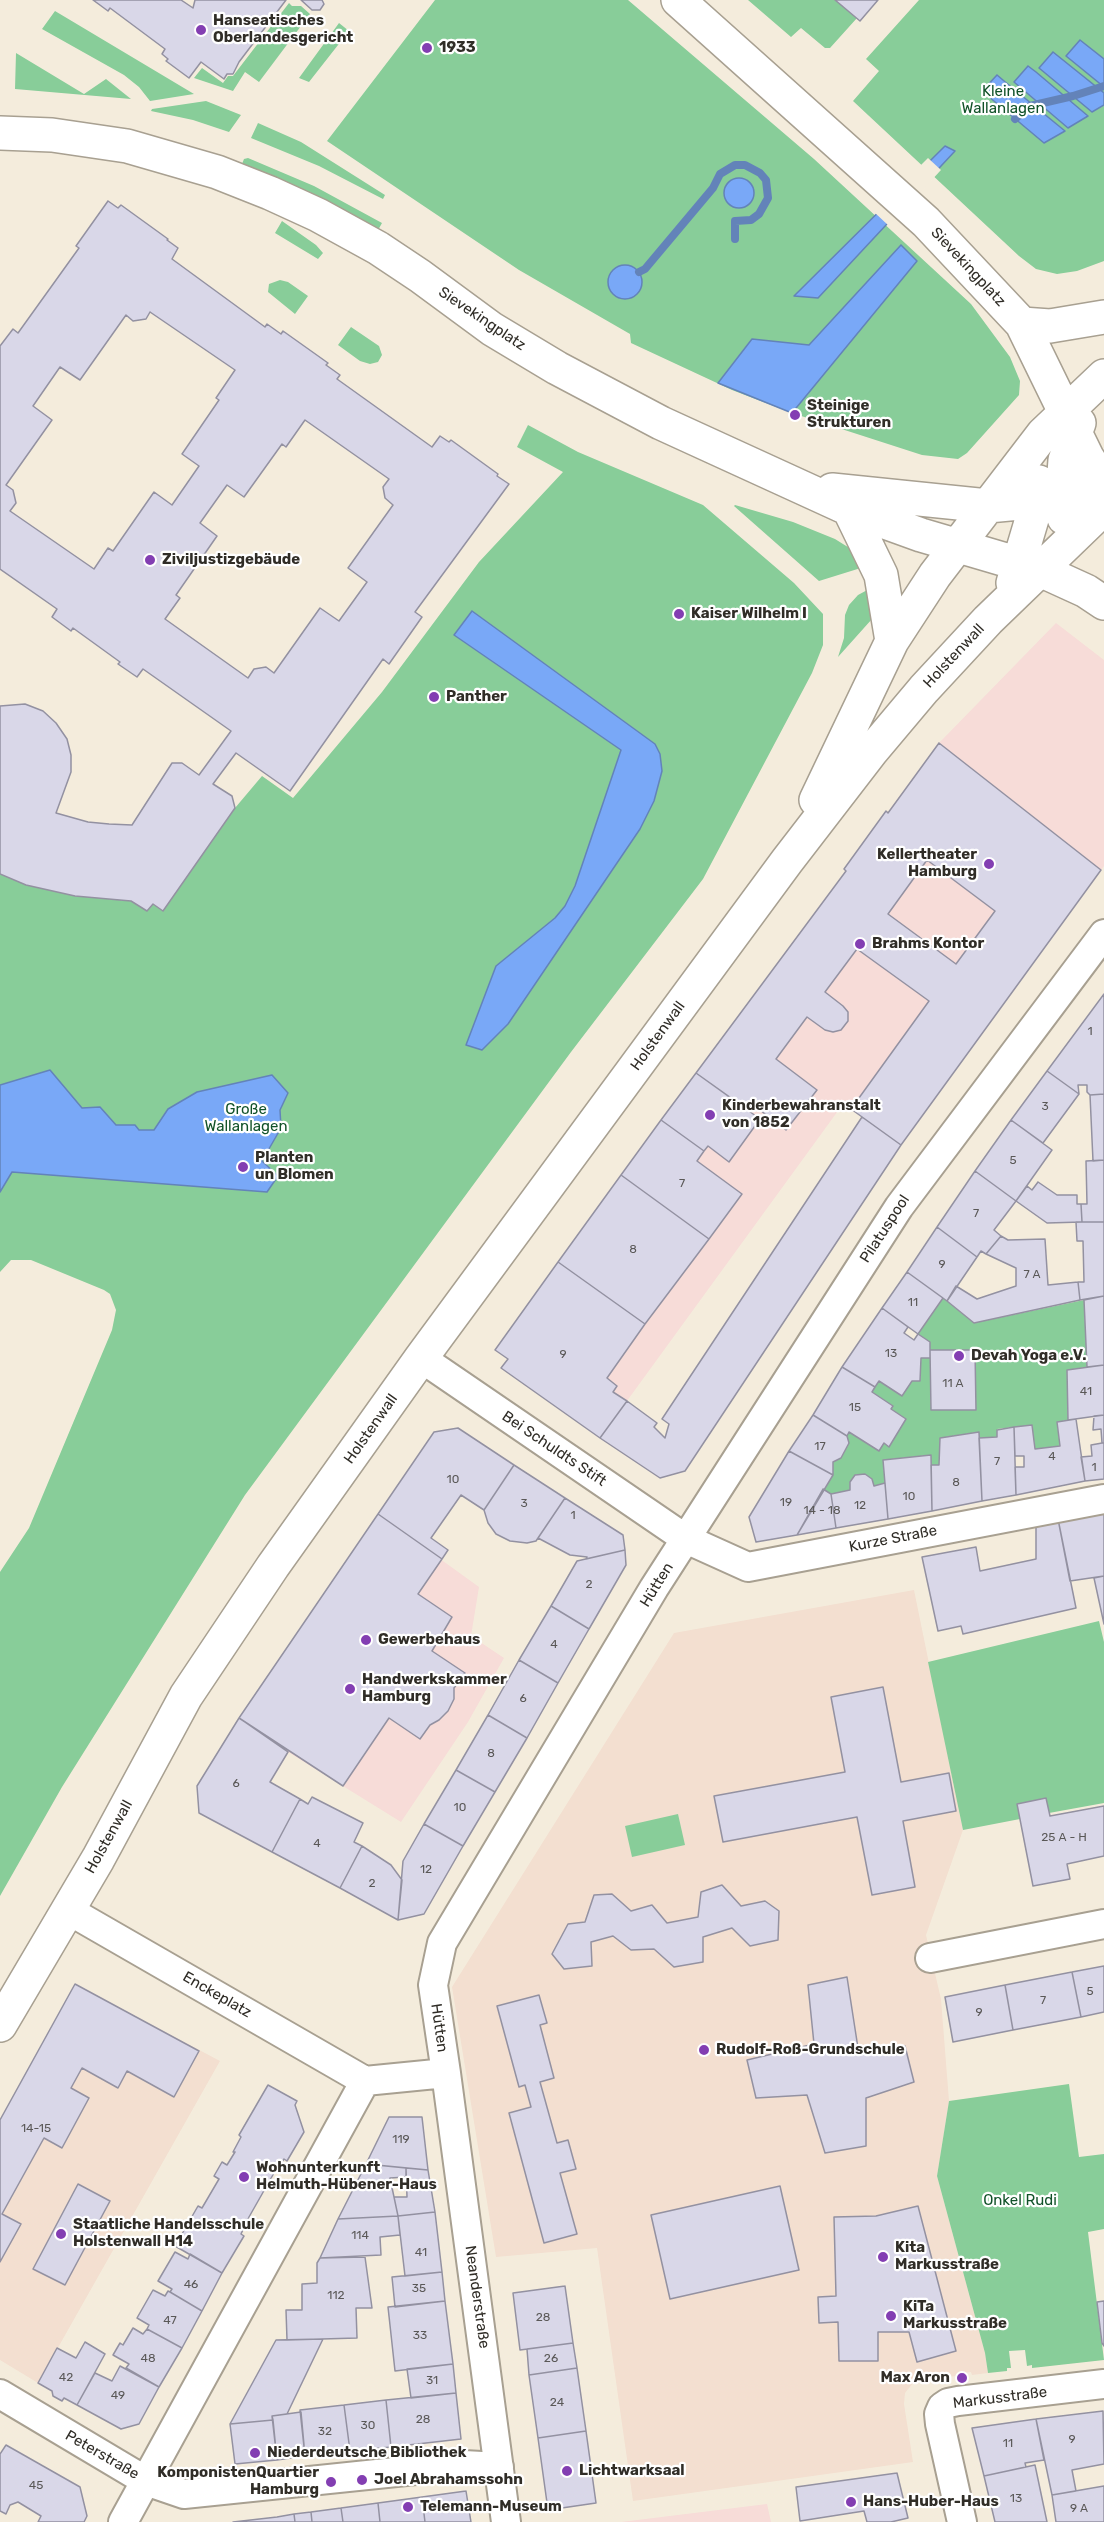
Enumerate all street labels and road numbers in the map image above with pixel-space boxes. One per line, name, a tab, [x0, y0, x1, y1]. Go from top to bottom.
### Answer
street label: Sievekingplatz	[927, 224, 1009, 310]
street label: Sievekingplatz	[435, 283, 529, 355]
street label: Holstenwall	[920, 620, 988, 692]
street label: Holstenwall	[627, 998, 689, 1074]
street label: Pilatuspool	[856, 1192, 914, 1266]
street label: Holstenwall	[340, 1391, 402, 1467]
street label: Bei Schuldts Stift	[499, 1408, 609, 1490]
street label: Kurze Straße	[847, 1522, 939, 1556]
street label: Hütten	[636, 1559, 678, 1611]
street label: Holstenwall	[81, 1797, 137, 1877]
street label: Enckeplatz	[179, 1968, 255, 2022]
street label: Hütten	[427, 2003, 451, 2053]
street label: Neanderstraße	[461, 2244, 493, 2350]
street label: Markusstraße	[952, 2383, 1048, 2413]
street label: Peterstraße	[62, 2427, 142, 2483]

